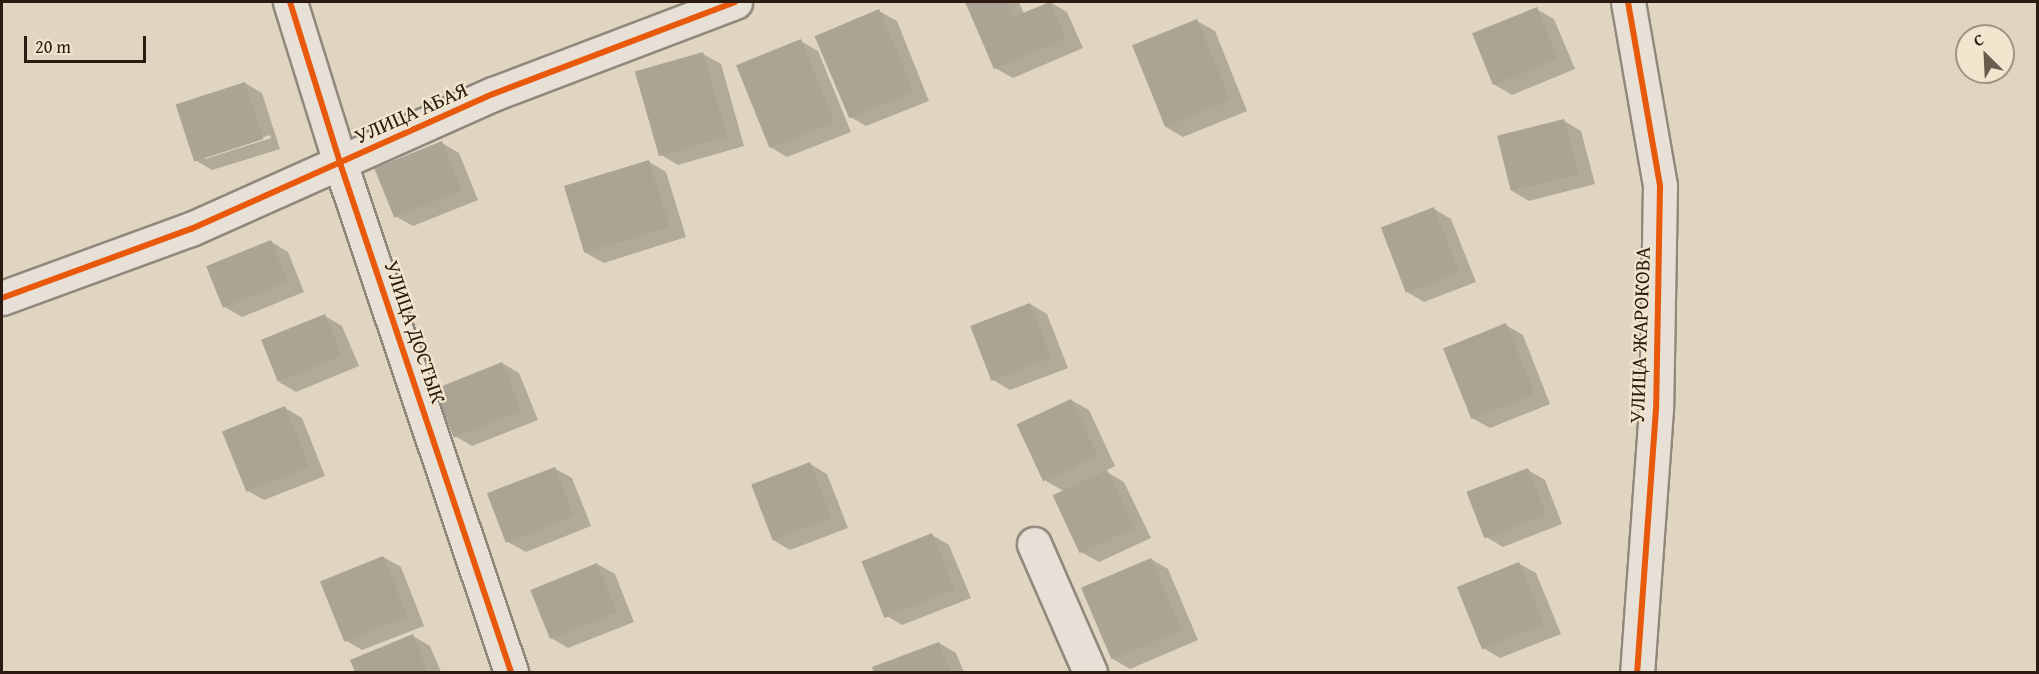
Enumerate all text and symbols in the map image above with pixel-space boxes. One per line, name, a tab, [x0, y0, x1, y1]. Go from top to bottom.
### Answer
scale bar	[27, 24, 148, 62]
north arrow	[1955, 24, 2015, 84]
text: С	[1969, 27, 1987, 52]
text: 20 m	[35, 33, 71, 60]
street label: УЛИЦА АБАЯ	[351, 77, 471, 149]
street label: УЛИЦА ЖАРОКОВА	[1624, 246, 1656, 424]
street label: УЛИЦА ДОСТЫК	[379, 257, 451, 407]

